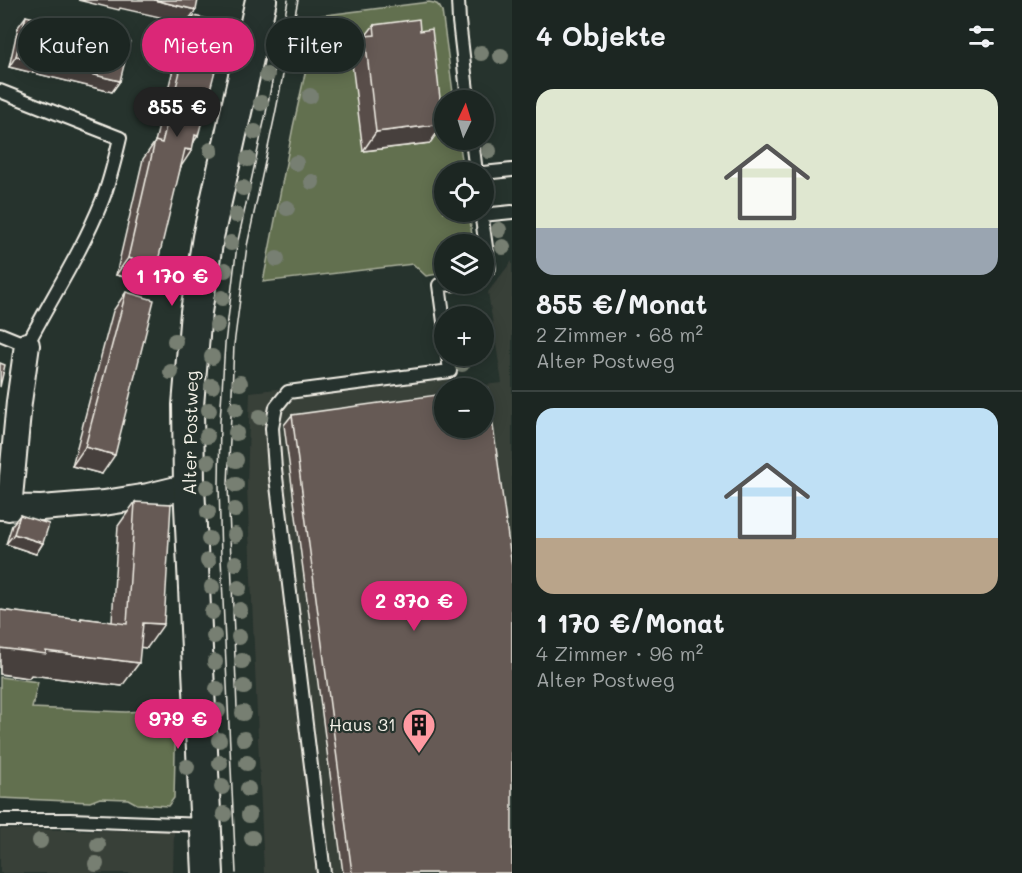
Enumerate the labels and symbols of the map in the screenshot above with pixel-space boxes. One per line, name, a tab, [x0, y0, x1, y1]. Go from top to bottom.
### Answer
pin: 855 €	[135, 87, 219, 138]
north arrow	[434, 90, 494, 150]
pin: 1 170 €	[117, 256, 227, 307]
street label: Alter Postweg	[177, 370, 203, 496]
pin: 2 370 €	[359, 581, 469, 632]
pin: 979 €	[136, 699, 220, 750]
building icon: Haus 31	[401, 707, 437, 754]
place label: Haus 31	[329, 712, 396, 736]

